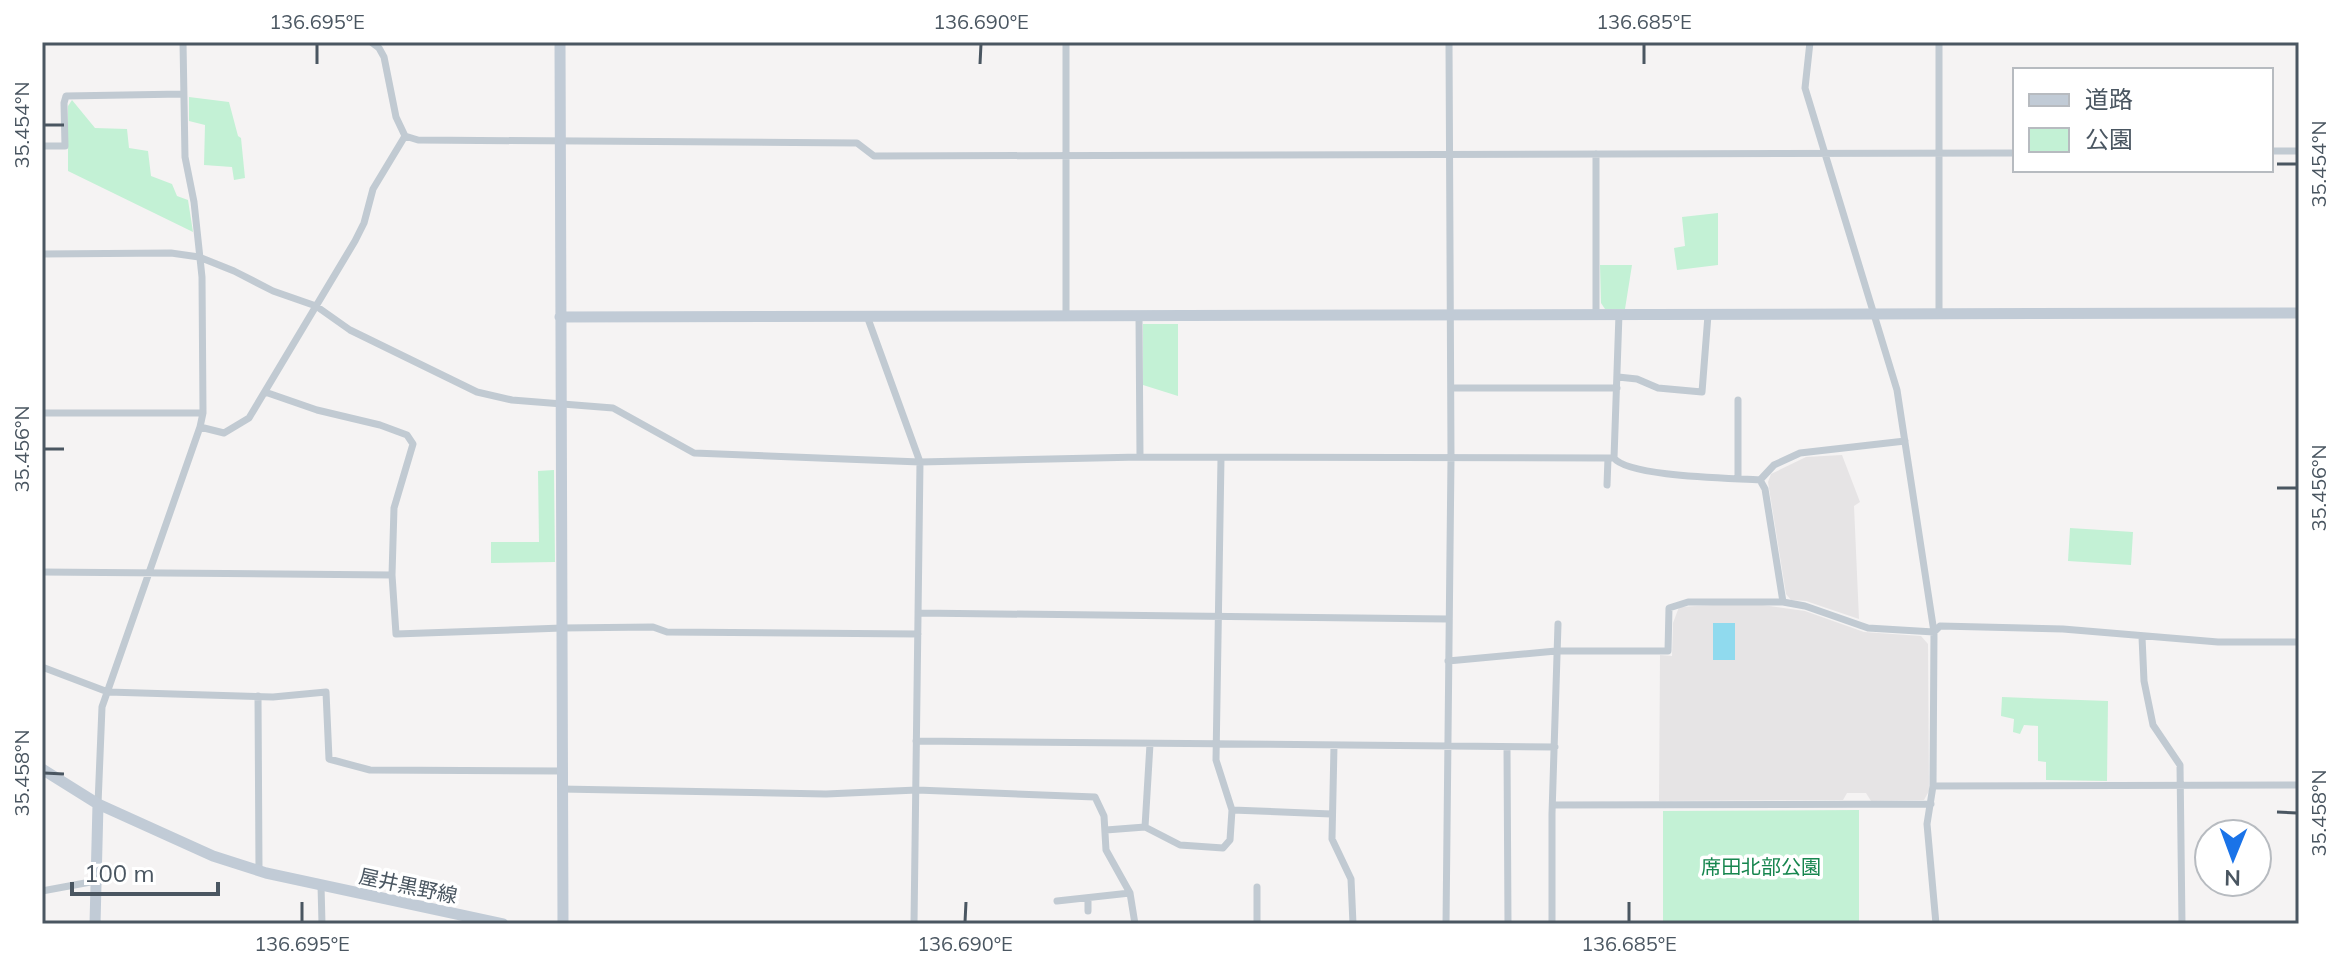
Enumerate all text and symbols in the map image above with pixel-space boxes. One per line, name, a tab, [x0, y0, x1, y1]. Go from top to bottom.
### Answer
text: 136.695°E	[269, 9, 365, 34]
text: 136.690°E	[933, 9, 1029, 34]
text: 136.685°E	[1596, 9, 1692, 34]
legend	[2013, 68, 2273, 172]
text: 35.454°N	[9, 82, 34, 168]
text: 道路	[2085, 84, 2133, 114]
text: 35.454°N	[2306, 121, 2331, 207]
text: 公園	[2085, 124, 2133, 154]
text: 35.456°N	[9, 406, 34, 492]
text: 35.456°N	[2306, 445, 2331, 531]
text: 35.458°N	[9, 730, 34, 816]
text: 35.458°N	[2306, 770, 2331, 856]
north arrow	[2193, 818, 2273, 898]
scale bar	[72, 846, 218, 896]
park label: 席田北部公園	[1701, 854, 1821, 879]
text: 100 m	[84, 858, 155, 888]
street label: 屋井黒野線	[357, 863, 460, 908]
text: N	[2224, 864, 2241, 892]
text: 136.695°E	[254, 931, 350, 956]
text: 136.690°E	[917, 931, 1013, 956]
text: 136.685°E	[1581, 931, 1677, 956]

